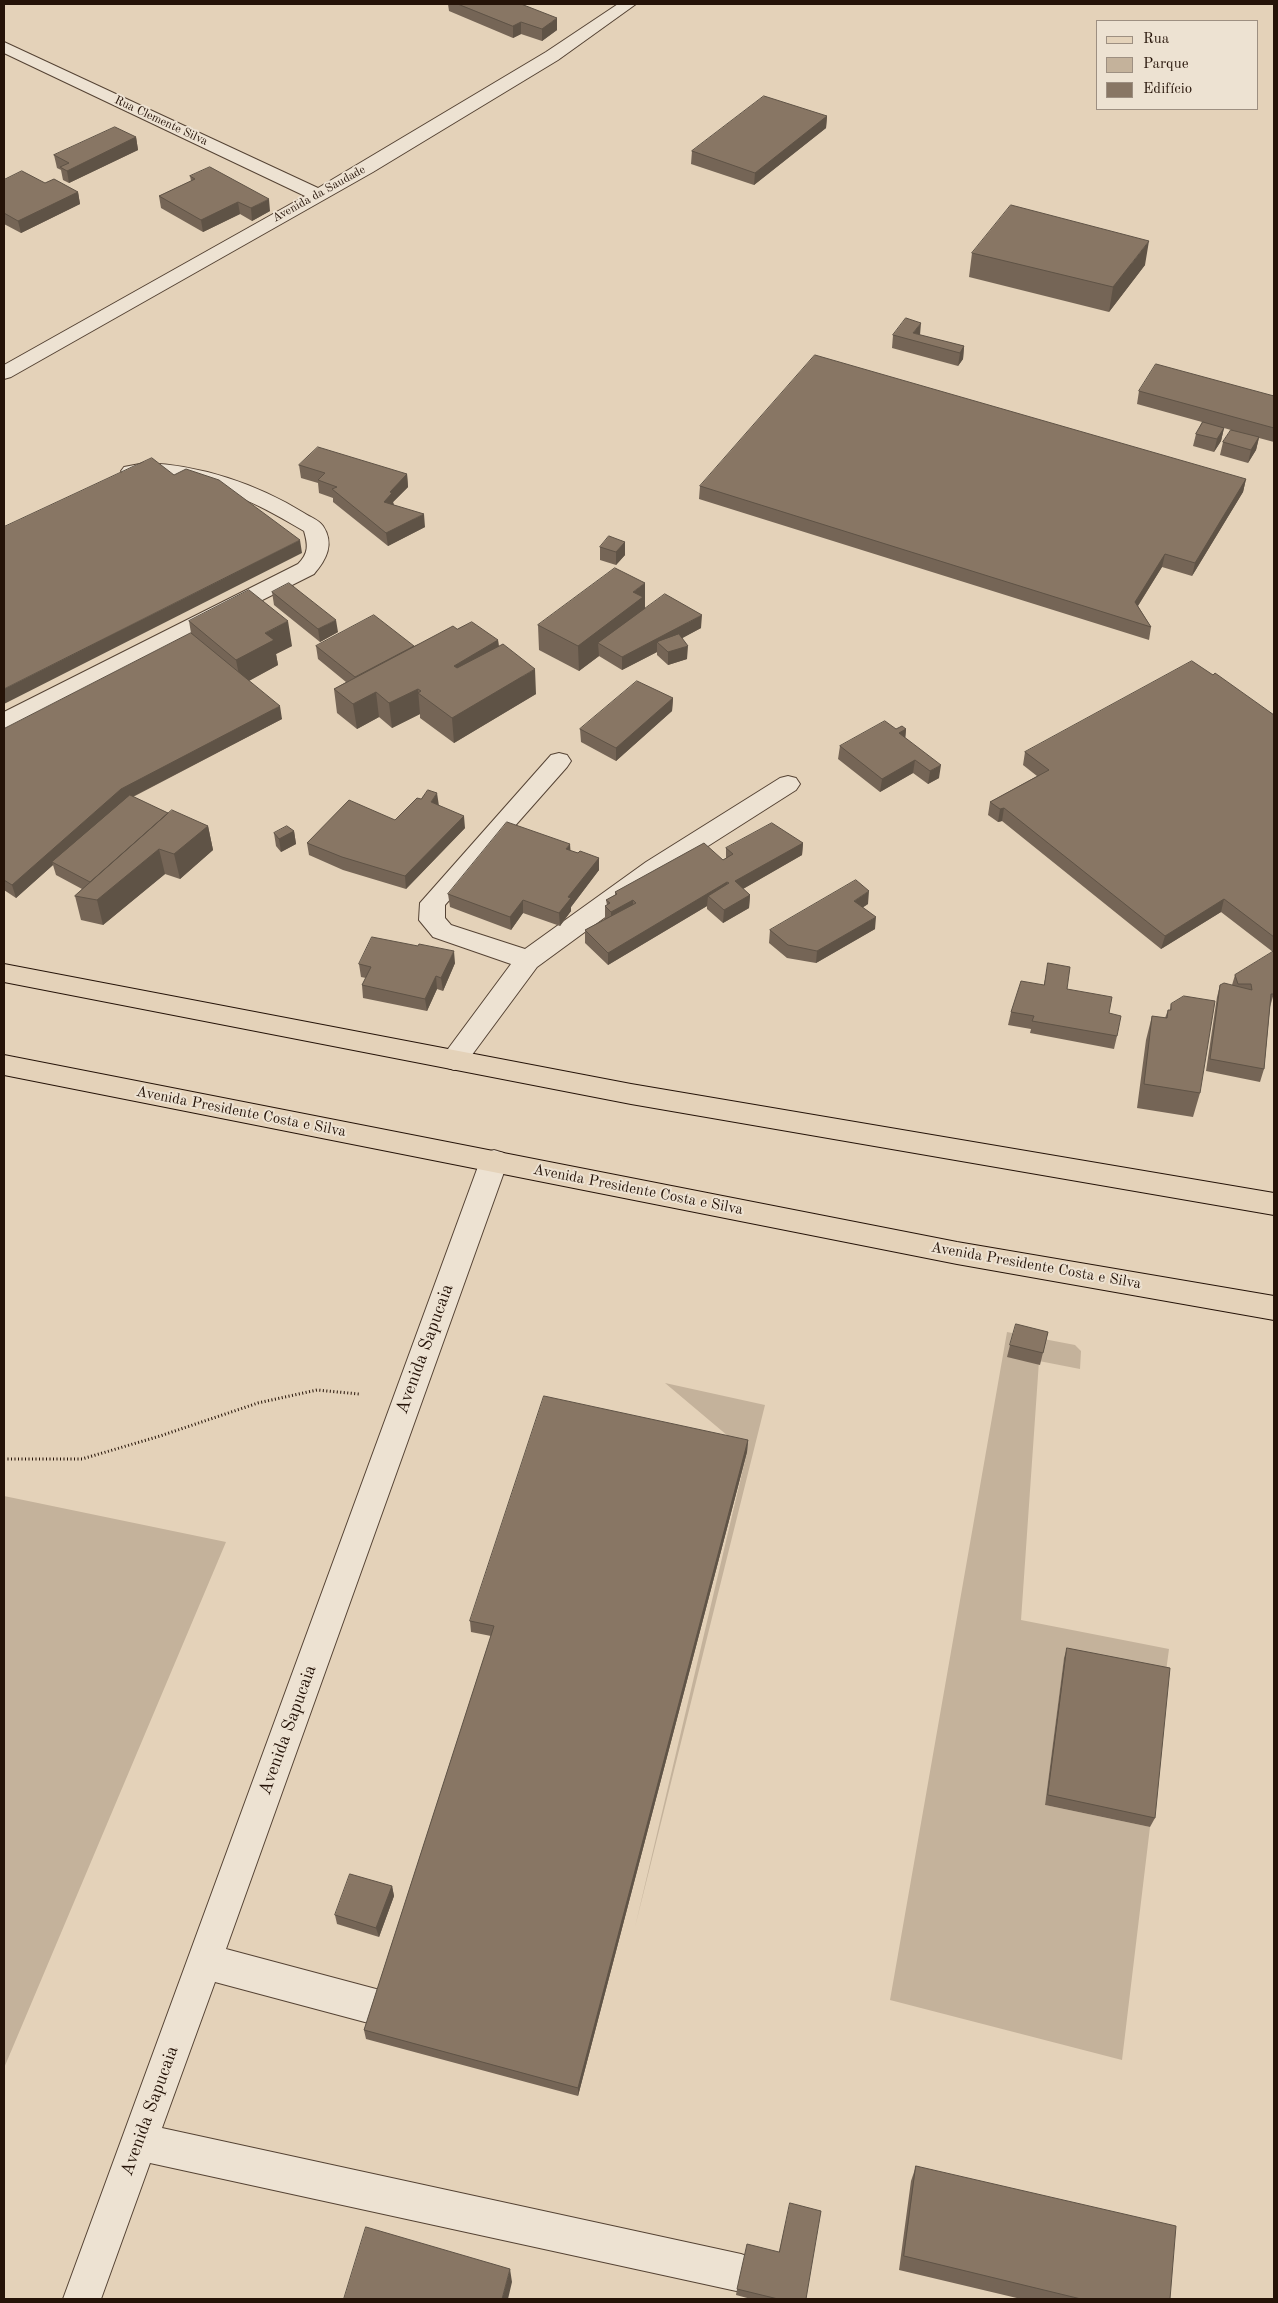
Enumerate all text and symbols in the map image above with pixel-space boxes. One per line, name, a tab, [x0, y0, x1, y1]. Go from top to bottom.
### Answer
legend	[1096, 20, 1258, 110]
text: Rua	[1143, 32, 1169, 47]
text: Parque	[1143, 57, 1189, 72]
text: Edifício	[1143, 82, 1192, 97]
street label: Rua Clemente Silva	[112, 93, 210, 149]
street label: Avenida da Saudade	[270, 162, 368, 226]
street label: Avenida Presidente Costa e Silva	[135, 1083, 347, 1141]
street label: Avenida Presidente Costa e Silva	[532, 1161, 744, 1219]
street label: Avenida Presidente Costa e Silva	[929, 1239, 1143, 1293]
street label: Avenida Sapucaia	[391, 1281, 459, 1417]
street label: Avenida Sapucaia	[254, 1662, 322, 1798]
street label: Avenida Sapucaia	[116, 2043, 184, 2179]

